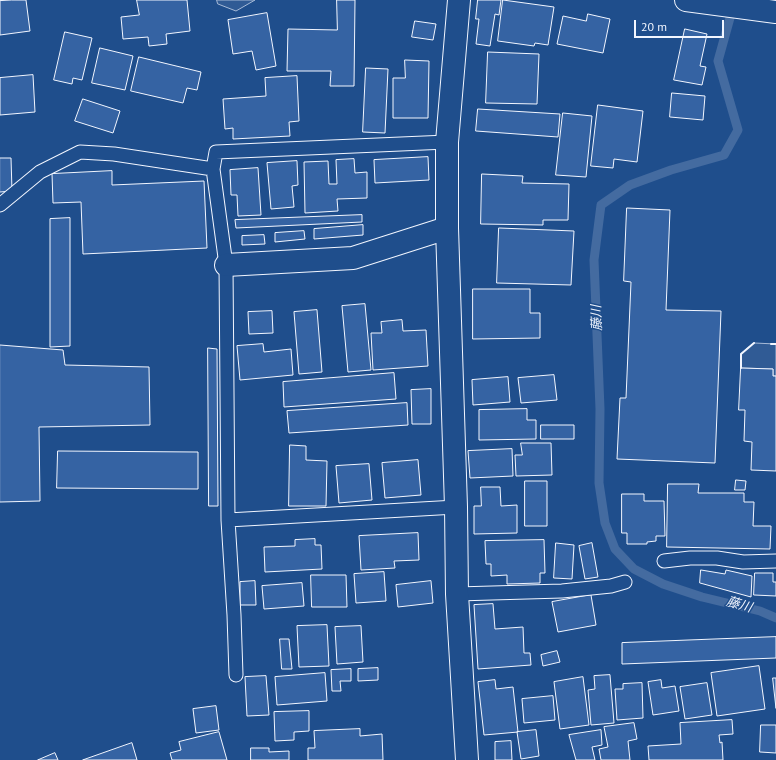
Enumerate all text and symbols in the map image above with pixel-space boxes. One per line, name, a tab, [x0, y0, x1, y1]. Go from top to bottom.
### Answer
scale bar	[636, 12, 726, 38]
text: 20 m	[641, 19, 667, 34]
water label: 藤川	[589, 305, 605, 331]
water label: 藤川	[724, 594, 754, 616]

